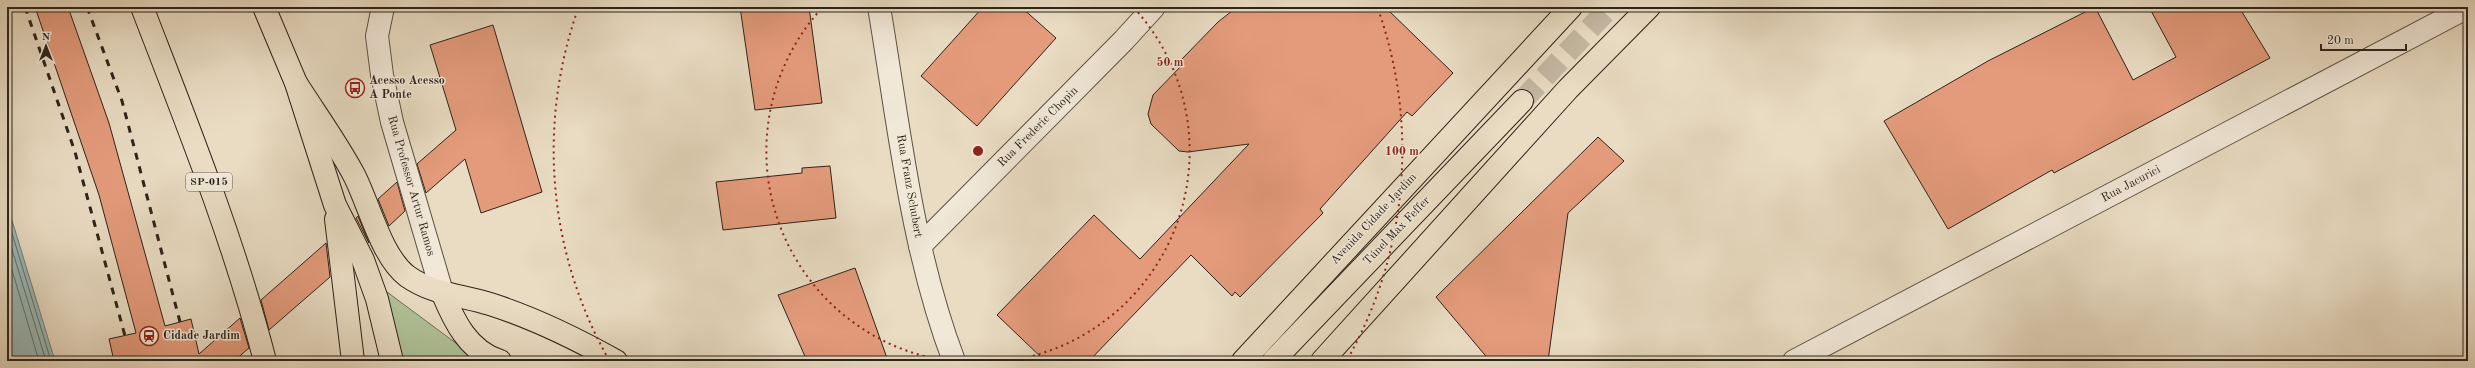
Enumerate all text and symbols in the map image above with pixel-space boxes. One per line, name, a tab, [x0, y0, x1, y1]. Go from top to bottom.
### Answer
north arrow	[26, 26, 66, 66]
scale bar	[2321, 26, 2406, 52]
text: N	[42, 32, 51, 43]
text: 20 m	[2327, 35, 2354, 47]
text: 50 m	[1157, 56, 1184, 69]
place label: Acesso Acesso A Ponte	[369, 75, 445, 101]
bus stop icon: Acesso Acesso A Ponte	[344, 77, 366, 99]
street label: Rua Frederic Chopin	[996, 84, 1081, 169]
street label: Rua Professor Artur Ramos	[385, 114, 437, 258]
street label: Rua Franz Schubert	[894, 133, 924, 239]
centre of rings	[971, 144, 985, 158]
text: 100 m	[1385, 146, 1419, 158]
street label: Rua Jacurici	[2100, 163, 2162, 205]
street label: Avenida Cidade Jardim	[1329, 171, 1420, 267]
road number: SP-015	[186, 173, 232, 191]
street label: Túnel Max Feffer	[1361, 194, 1433, 268]
station icon: Cidade Jardim	[138, 325, 160, 347]
place label: Cidade Jardim	[163, 330, 240, 342]

